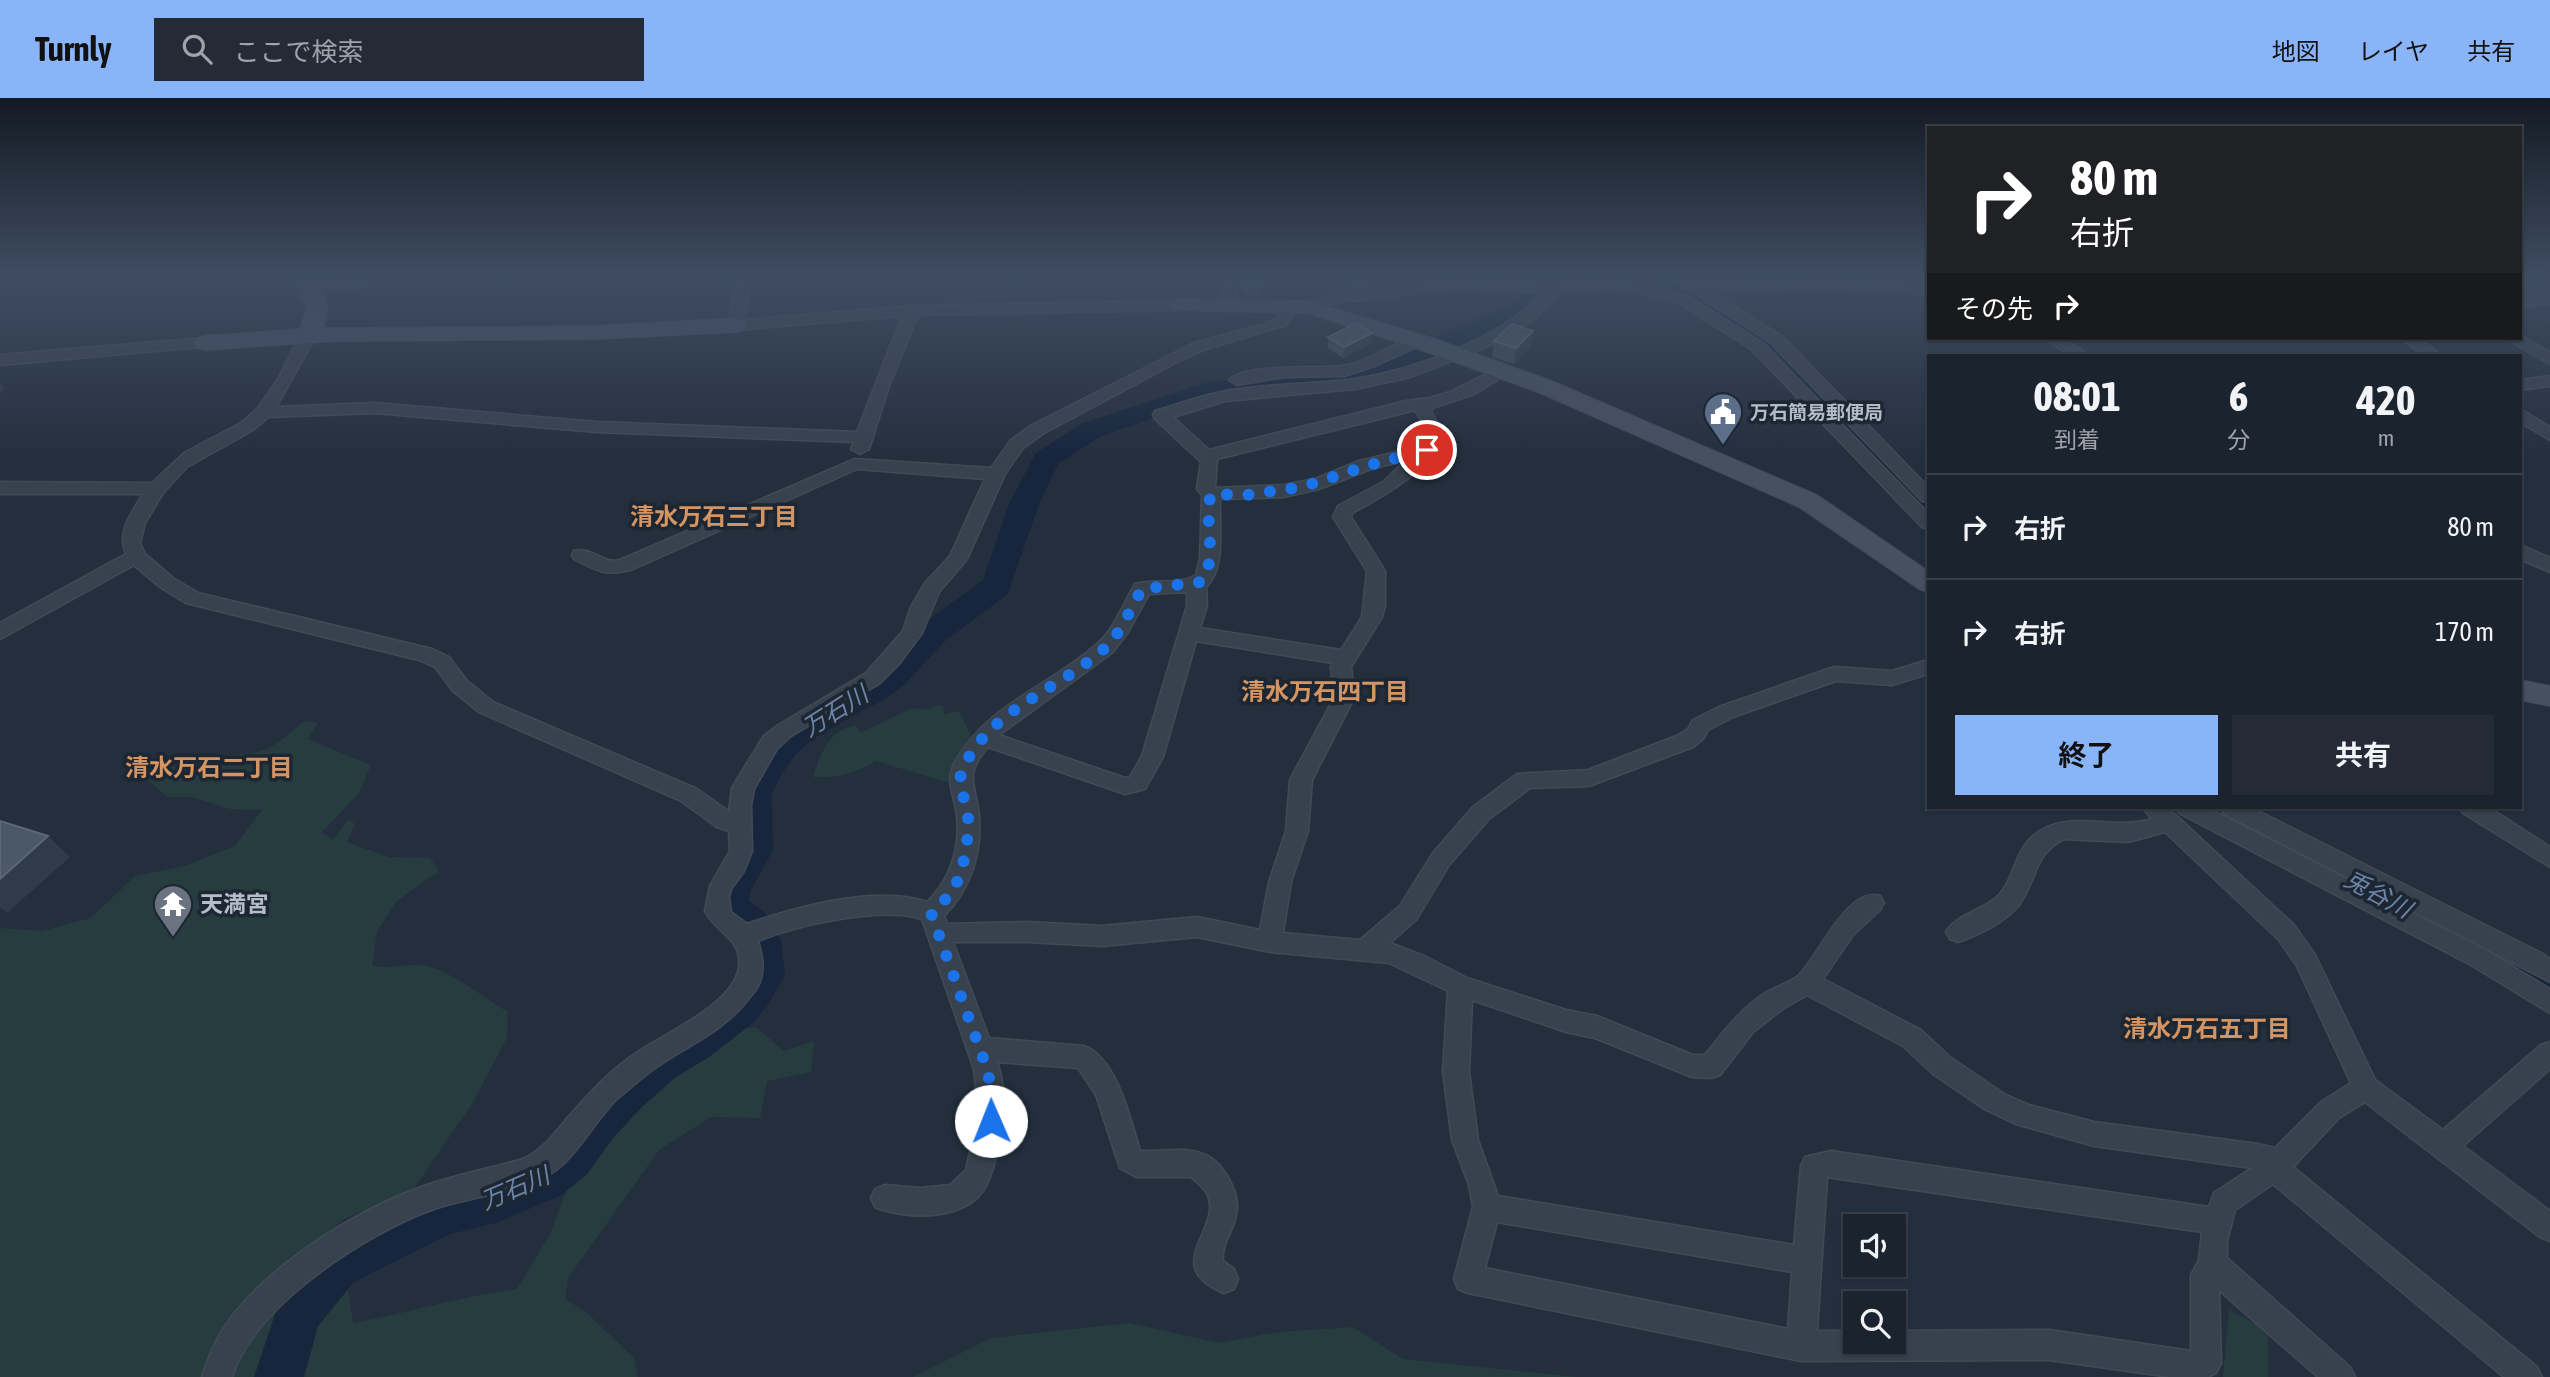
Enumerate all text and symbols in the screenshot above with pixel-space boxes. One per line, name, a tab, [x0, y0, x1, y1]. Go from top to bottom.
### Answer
search box	[154, 18, 644, 81]
text: Turnly	[35, 30, 112, 68]
icon: search	[178, 30, 216, 68]
text: ここで検索	[234, 37, 364, 67]
text: 地図	[2272, 38, 2320, 65]
text: レイヤ	[2358, 38, 2429, 65]
text: 共有	[2467, 38, 2515, 65]
text: 80 m	[2070, 149, 2158, 205]
icon: right	[1955, 154, 2046, 245]
text: 右折	[2070, 214, 2134, 251]
icon: right	[2047, 287, 2085, 325]
text: その先	[1955, 294, 2033, 324]
text: 08:01	[2033, 372, 2121, 420]
text: 6	[2229, 372, 2248, 420]
text: 420	[2356, 376, 2416, 424]
public building icon: 万石簡易郵便局	[1702, 391, 1744, 446]
place label: 万石簡易郵便局	[1750, 401, 1883, 423]
pin	[1397, 420, 1457, 480]
text: m	[2378, 425, 2394, 451]
text: 到着	[2054, 427, 2100, 453]
text: 分	[2227, 427, 2250, 453]
icon: arrive	[1408, 431, 1446, 469]
district label: 清水万石三丁目	[630, 503, 798, 530]
icon: right	[1955, 508, 1993, 546]
text: 80 m	[2447, 512, 2494, 542]
text: 右折	[2014, 514, 2066, 544]
icon: right	[1955, 613, 1993, 651]
text: 170 m	[2435, 617, 2494, 647]
text: 右折	[2014, 619, 2066, 649]
district label: 清水万石四丁目	[1241, 678, 1409, 705]
water label: 万石川	[797, 679, 875, 742]
button: 終了	[1955, 715, 2218, 795]
button: 共有	[2232, 715, 2494, 795]
district label: 清水万石二丁目	[125, 754, 293, 781]
water label: 兎谷川	[2340, 865, 2419, 924]
temple icon: 天満宮	[152, 883, 194, 938]
place label: 天満宮	[200, 891, 269, 917]
district label: 清水万石五丁目	[2123, 1015, 2291, 1042]
position arrow	[954, 1084, 1028, 1158]
water label: 万石川	[477, 1160, 556, 1214]
map controls	[1843, 1214, 1906, 1354]
button: sound	[1843, 1214, 1906, 1277]
button: search	[1843, 1291, 1906, 1354]

